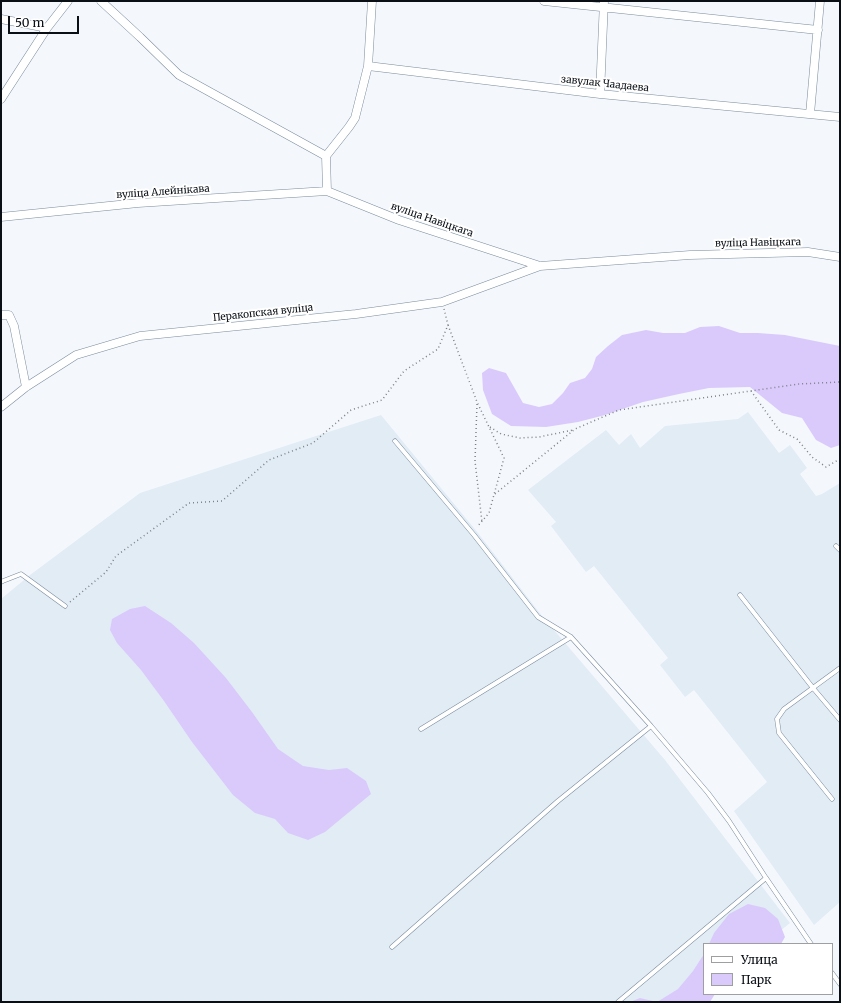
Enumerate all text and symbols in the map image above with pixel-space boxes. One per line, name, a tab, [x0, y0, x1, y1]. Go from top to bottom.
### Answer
scale bar	[10, 8, 81, 34]
text: 50 m	[15, 15, 44, 30]
street label: завулак Чаадаева	[560, 73, 650, 95]
street label: вуліца Алейнікава	[116, 183, 210, 201]
street label: вуліца Навіцкага	[389, 200, 475, 240]
street label: вуліца Навіцкага	[715, 236, 801, 250]
street label: Перакопская вуліца	[212, 302, 314, 324]
legend	[703, 943, 833, 995]
text: Улица	[741, 952, 778, 967]
text: Парк	[741, 972, 772, 987]

